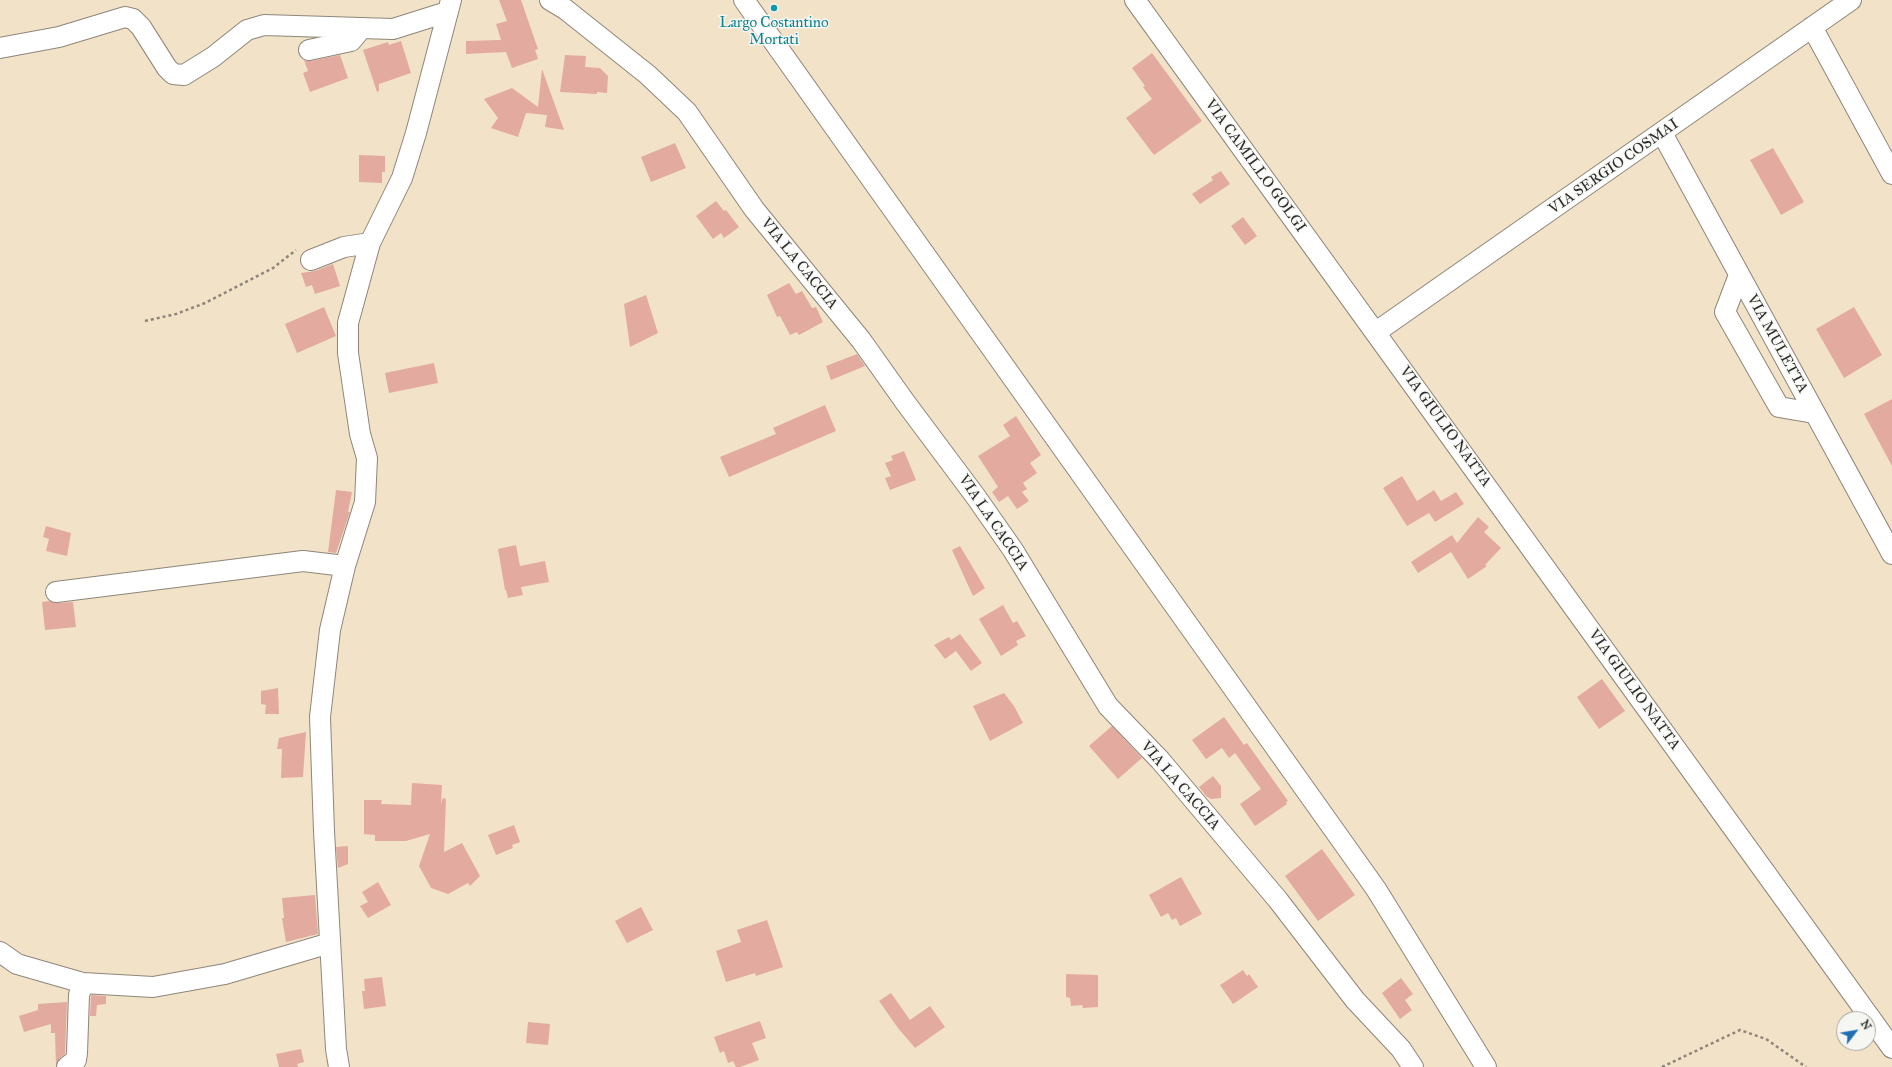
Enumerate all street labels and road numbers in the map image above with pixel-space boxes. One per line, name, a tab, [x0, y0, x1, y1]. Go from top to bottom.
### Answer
street label: VIA CAMILLO GOLGI	[1201, 96, 1309, 236]
street label: VIA SERGIO COSMAI	[1546, 115, 1682, 219]
street label: VIA LA CACCIA	[757, 215, 841, 313]
street label: VIA MULETTA	[1742, 292, 1812, 396]
street label: VIA GIULIO NATTA	[1395, 363, 1495, 491]
street label: VIA LA CACCIA	[954, 472, 1032, 574]
street label: VIA GIULIO NATTA	[1584, 626, 1684, 754]
street label: VIA LA CACCIA	[1136, 738, 1224, 834]

